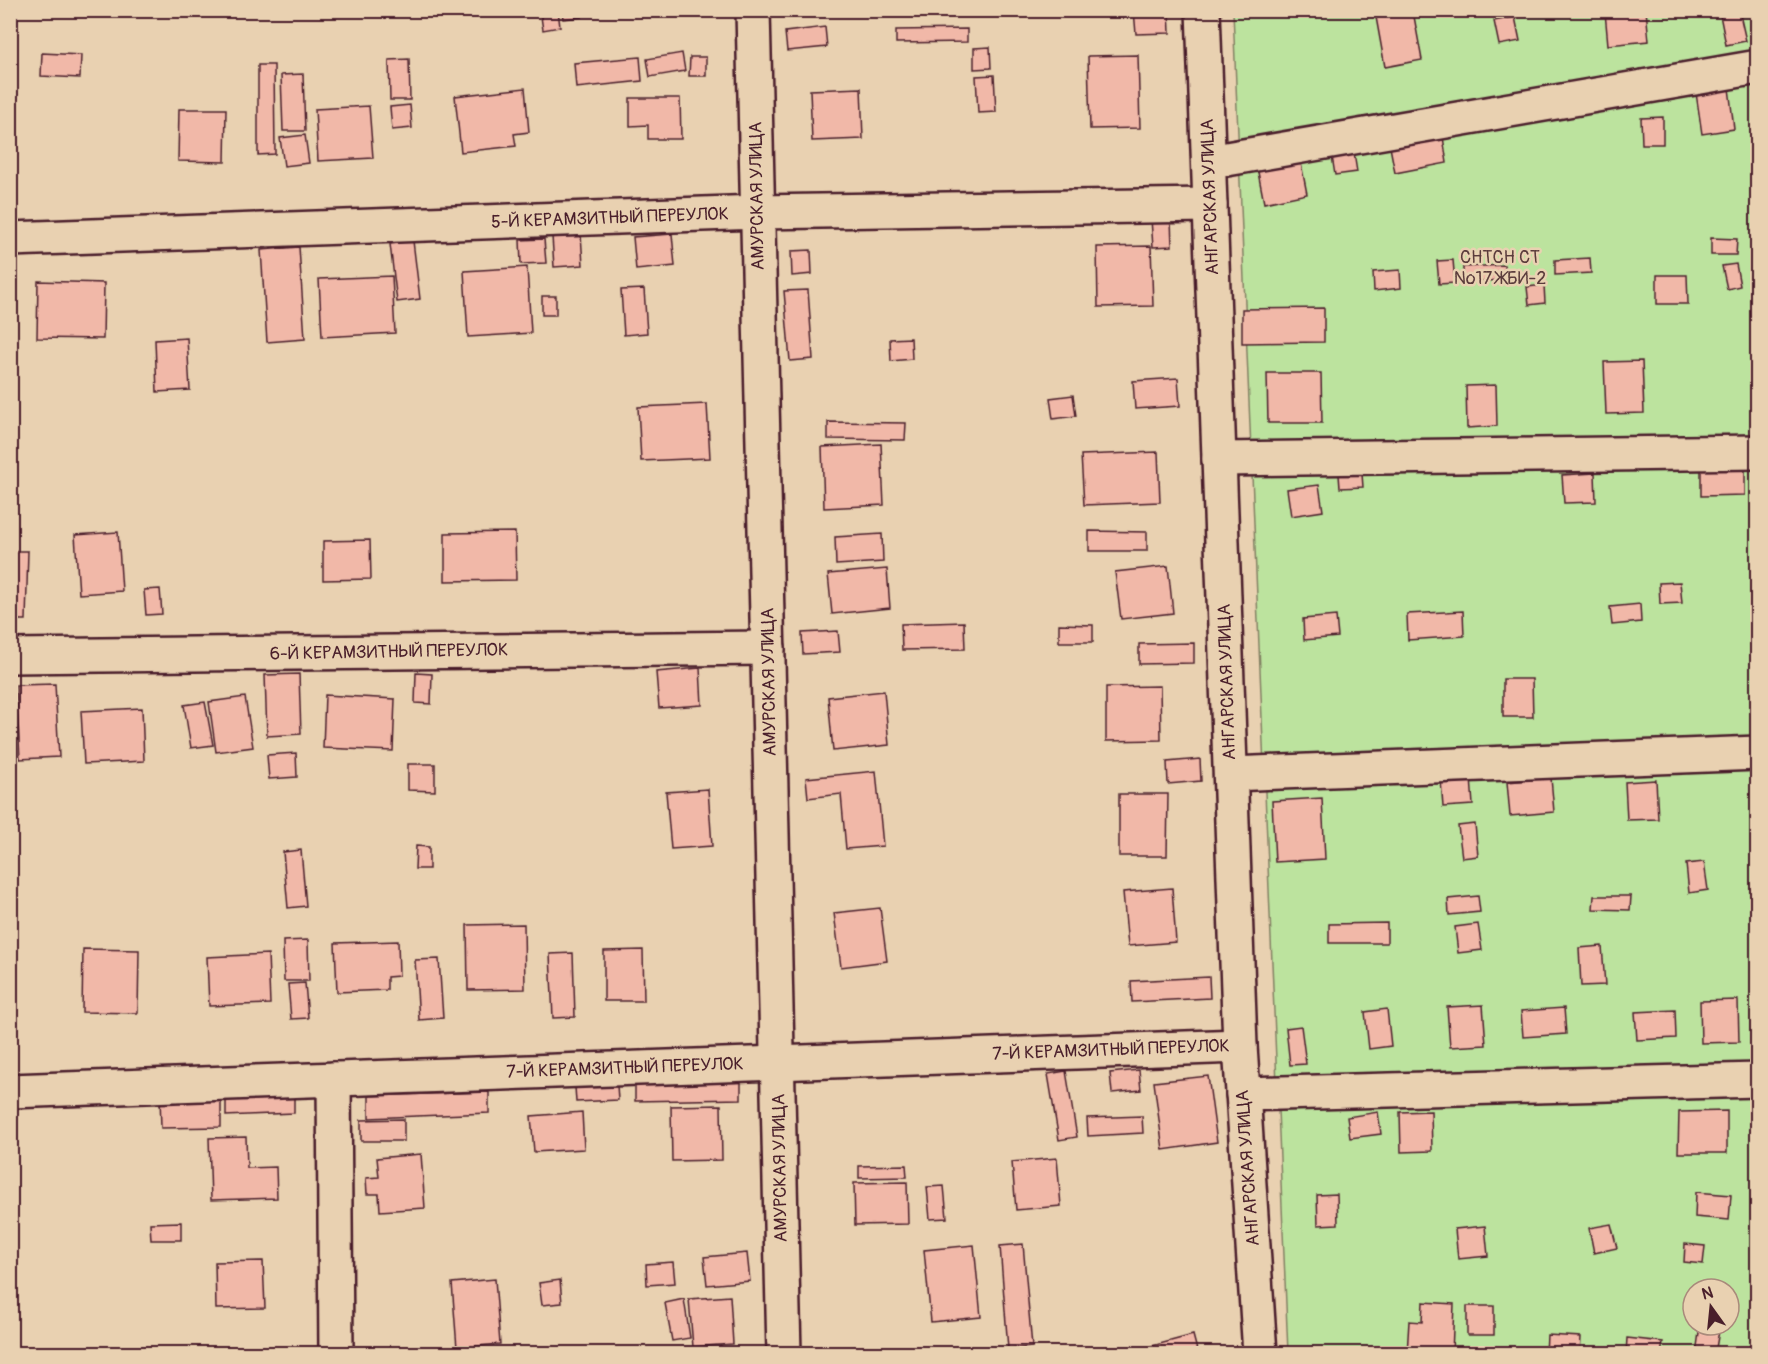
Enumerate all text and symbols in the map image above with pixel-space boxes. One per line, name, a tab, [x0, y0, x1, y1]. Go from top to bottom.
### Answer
street label: АНГАРСКАЯ УЛИЦА	[1196, 118, 1224, 276]
street label: АМУРСКАЯ УЛИЦА	[744, 121, 770, 271]
street label: 5-Й КЕРАМЗИТНЫЙ ПЕРЕУЛОК	[491, 202, 729, 234]
park label: СНТСН СТ №17 ЖБИ-2	[1454, 246, 1546, 290]
street label: АНГАРСКАЯ УЛИЦА	[1213, 603, 1241, 761]
street label: АМУРСКАЯ УЛИЦА	[756, 607, 782, 757]
street label: 6-Й КЕРАМЗИТНЫЙ ПЕРЕУЛОК	[269, 638, 509, 666]
street label: 7-Й КЕРАМЗИТНЫЙ ПЕРЕУЛОК	[992, 1034, 1230, 1066]
street label: 7-Й КЕРАМЗИТНЫЙ ПЕРЕУЛОК	[506, 1052, 744, 1084]
street label: АНГАРСКАЯ УЛИЦА	[1231, 1089, 1265, 1247]
street label: АМУРСКАЯ УЛИЦА	[767, 1093, 793, 1243]
north arrow	[1681, 1277, 1741, 1337]
text: N	[1700, 1282, 1715, 1305]

